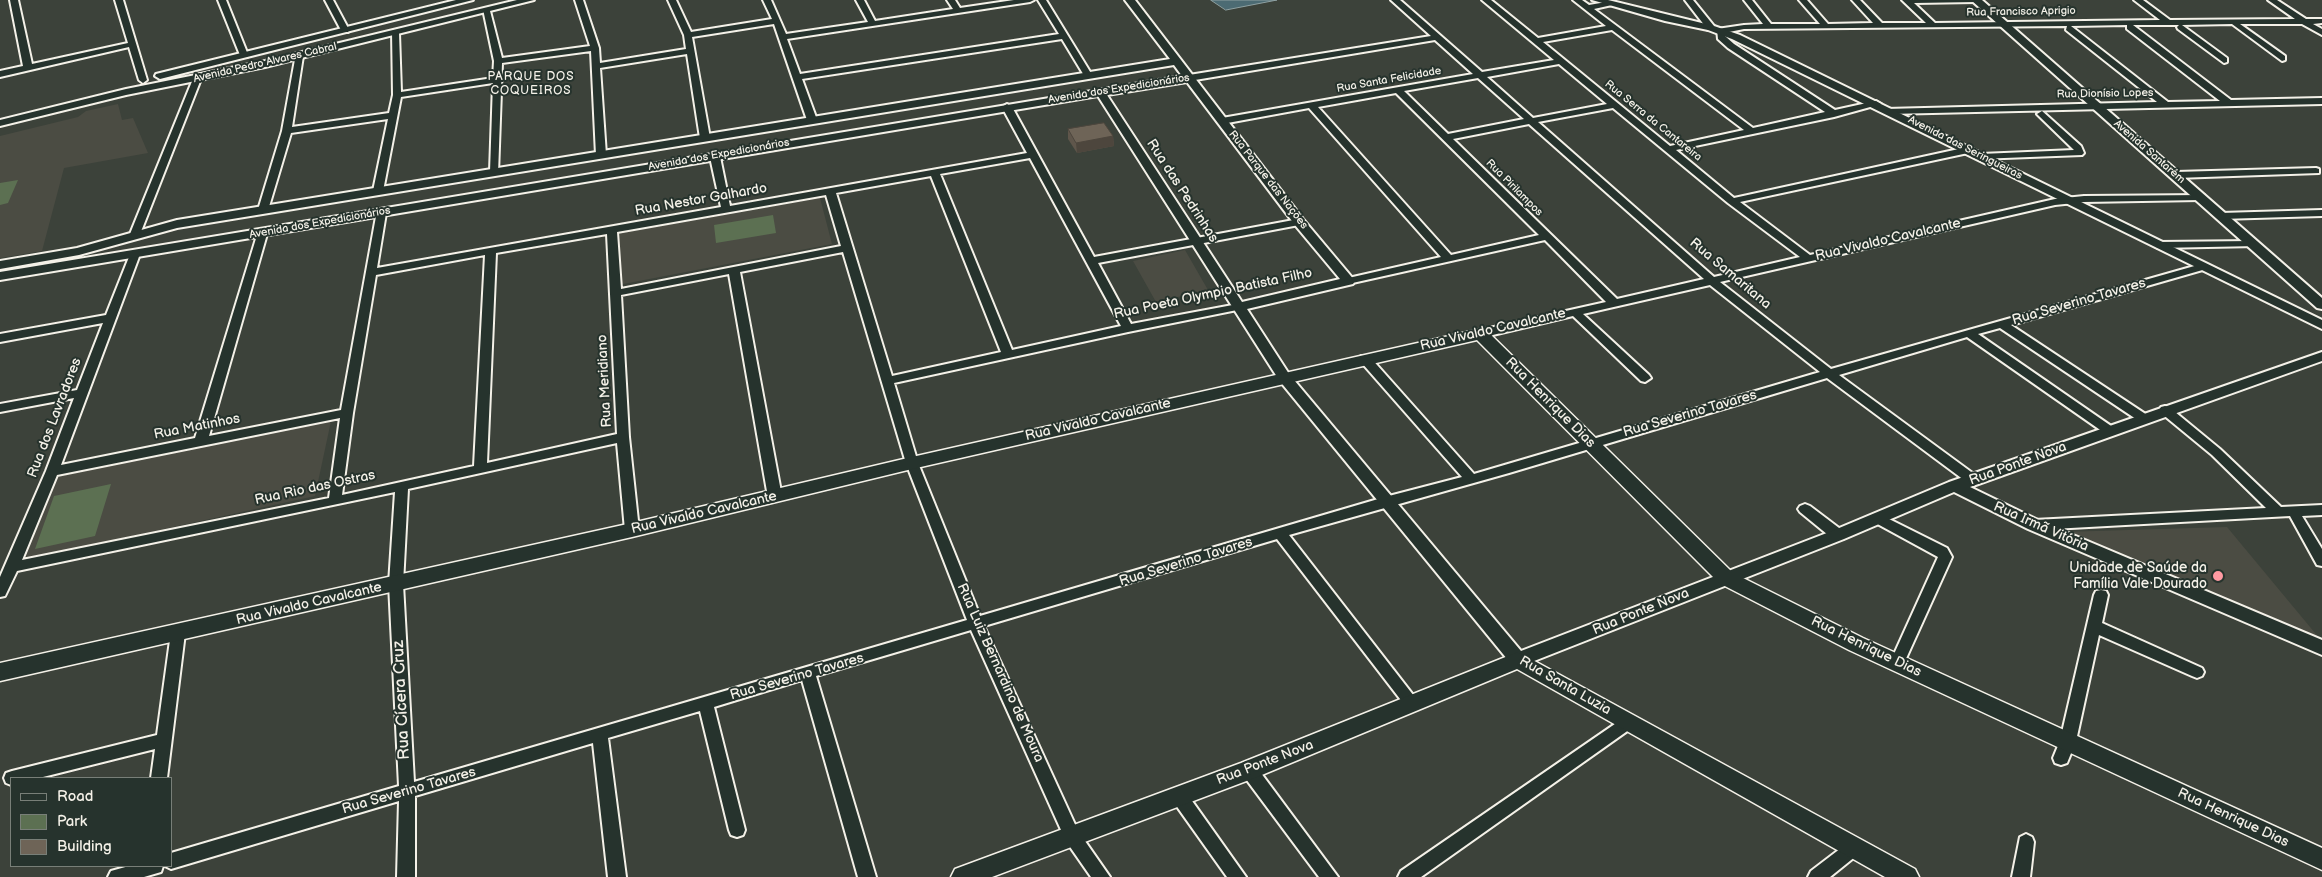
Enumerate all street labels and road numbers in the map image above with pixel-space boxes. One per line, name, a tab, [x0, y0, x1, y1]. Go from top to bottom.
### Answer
street label: Rua Francisco Aprigio	[1966, 4, 2076, 20]
street label: Avenida Pedro Alvares Cabral	[192, 40, 338, 86]
street label: Rua Santa Felicidade	[1336, 64, 1442, 96]
street label: Avenida dos Expedicionários	[1047, 71, 1191, 107]
street label: Rua Serra da Cantareira	[1602, 78, 1704, 164]
street label: Rua Dionísio Lopes	[2057, 87, 2153, 101]
street label: Avenida das Seringueiras	[1906, 113, 2024, 183]
street label: Avenida Santarém	[2111, 117, 2187, 187]
street label: Rua Parque das Nações	[1226, 128, 1310, 232]
street label: Avenida dos Expedicionários	[647, 136, 791, 174]
street label: Rua das Pedrinhas	[1142, 136, 1222, 246]
street label: Rua Pirilampos	[1483, 157, 1545, 219]
street label: Rua Nestor Galhardo	[634, 180, 768, 220]
street label: Avenida dos Expedicionários	[248, 204, 392, 242]
street label: Rua Vivaldo Cavalcante	[1814, 215, 1962, 265]
street label: Rua Samaritana	[1686, 235, 1774, 313]
street label: Rua Poeta Olympio Batista Filho	[1112, 265, 1314, 323]
street label: Rua Severino Tavares	[2010, 275, 2148, 329]
street label: Rua Vivaldo Cavalcante	[1419, 305, 1567, 355]
street label: Rua Meridiano	[594, 334, 616, 428]
street label: Rua Henrique Dias	[1501, 354, 1599, 452]
street label: Rua dos Lavradores	[24, 356, 86, 480]
street label: Rua Severino Tavares	[1621, 387, 1759, 441]
street label: Rua Vivaldo Cavalcante	[1024, 395, 1172, 445]
street label: Rua Matinhos	[152, 410, 242, 444]
street label: Rua Ponte Nova	[1967, 439, 2069, 489]
street label: Rua Rio das Ostras	[253, 467, 377, 509]
street label: Rua Vivaldo Cavalcante	[630, 488, 778, 538]
street label: Rua Irmã Vitória	[1991, 499, 2091, 555]
street label: Rua Severino Tavares	[1117, 534, 1255, 590]
street label: Rua Vivaldo Cavalcante	[235, 579, 383, 629]
street label: Rua Luiz Bernardino de Moura	[953, 581, 1047, 765]
street label: Rua Ponte Nova	[1590, 585, 1692, 639]
street label: Rua Henrique Dias	[1808, 613, 1924, 681]
street label: Rua Cícera Cruz	[389, 640, 415, 760]
street label: Rua Severino Tavares	[728, 650, 866, 704]
street label: Rua Santa Luzia	[1516, 653, 1614, 719]
street label: Rua Ponte Nova	[1214, 737, 1316, 789]
street label: Rua Severino Tavares	[340, 764, 478, 818]
street label: Rua Henrique Dias	[2175, 785, 2291, 851]

